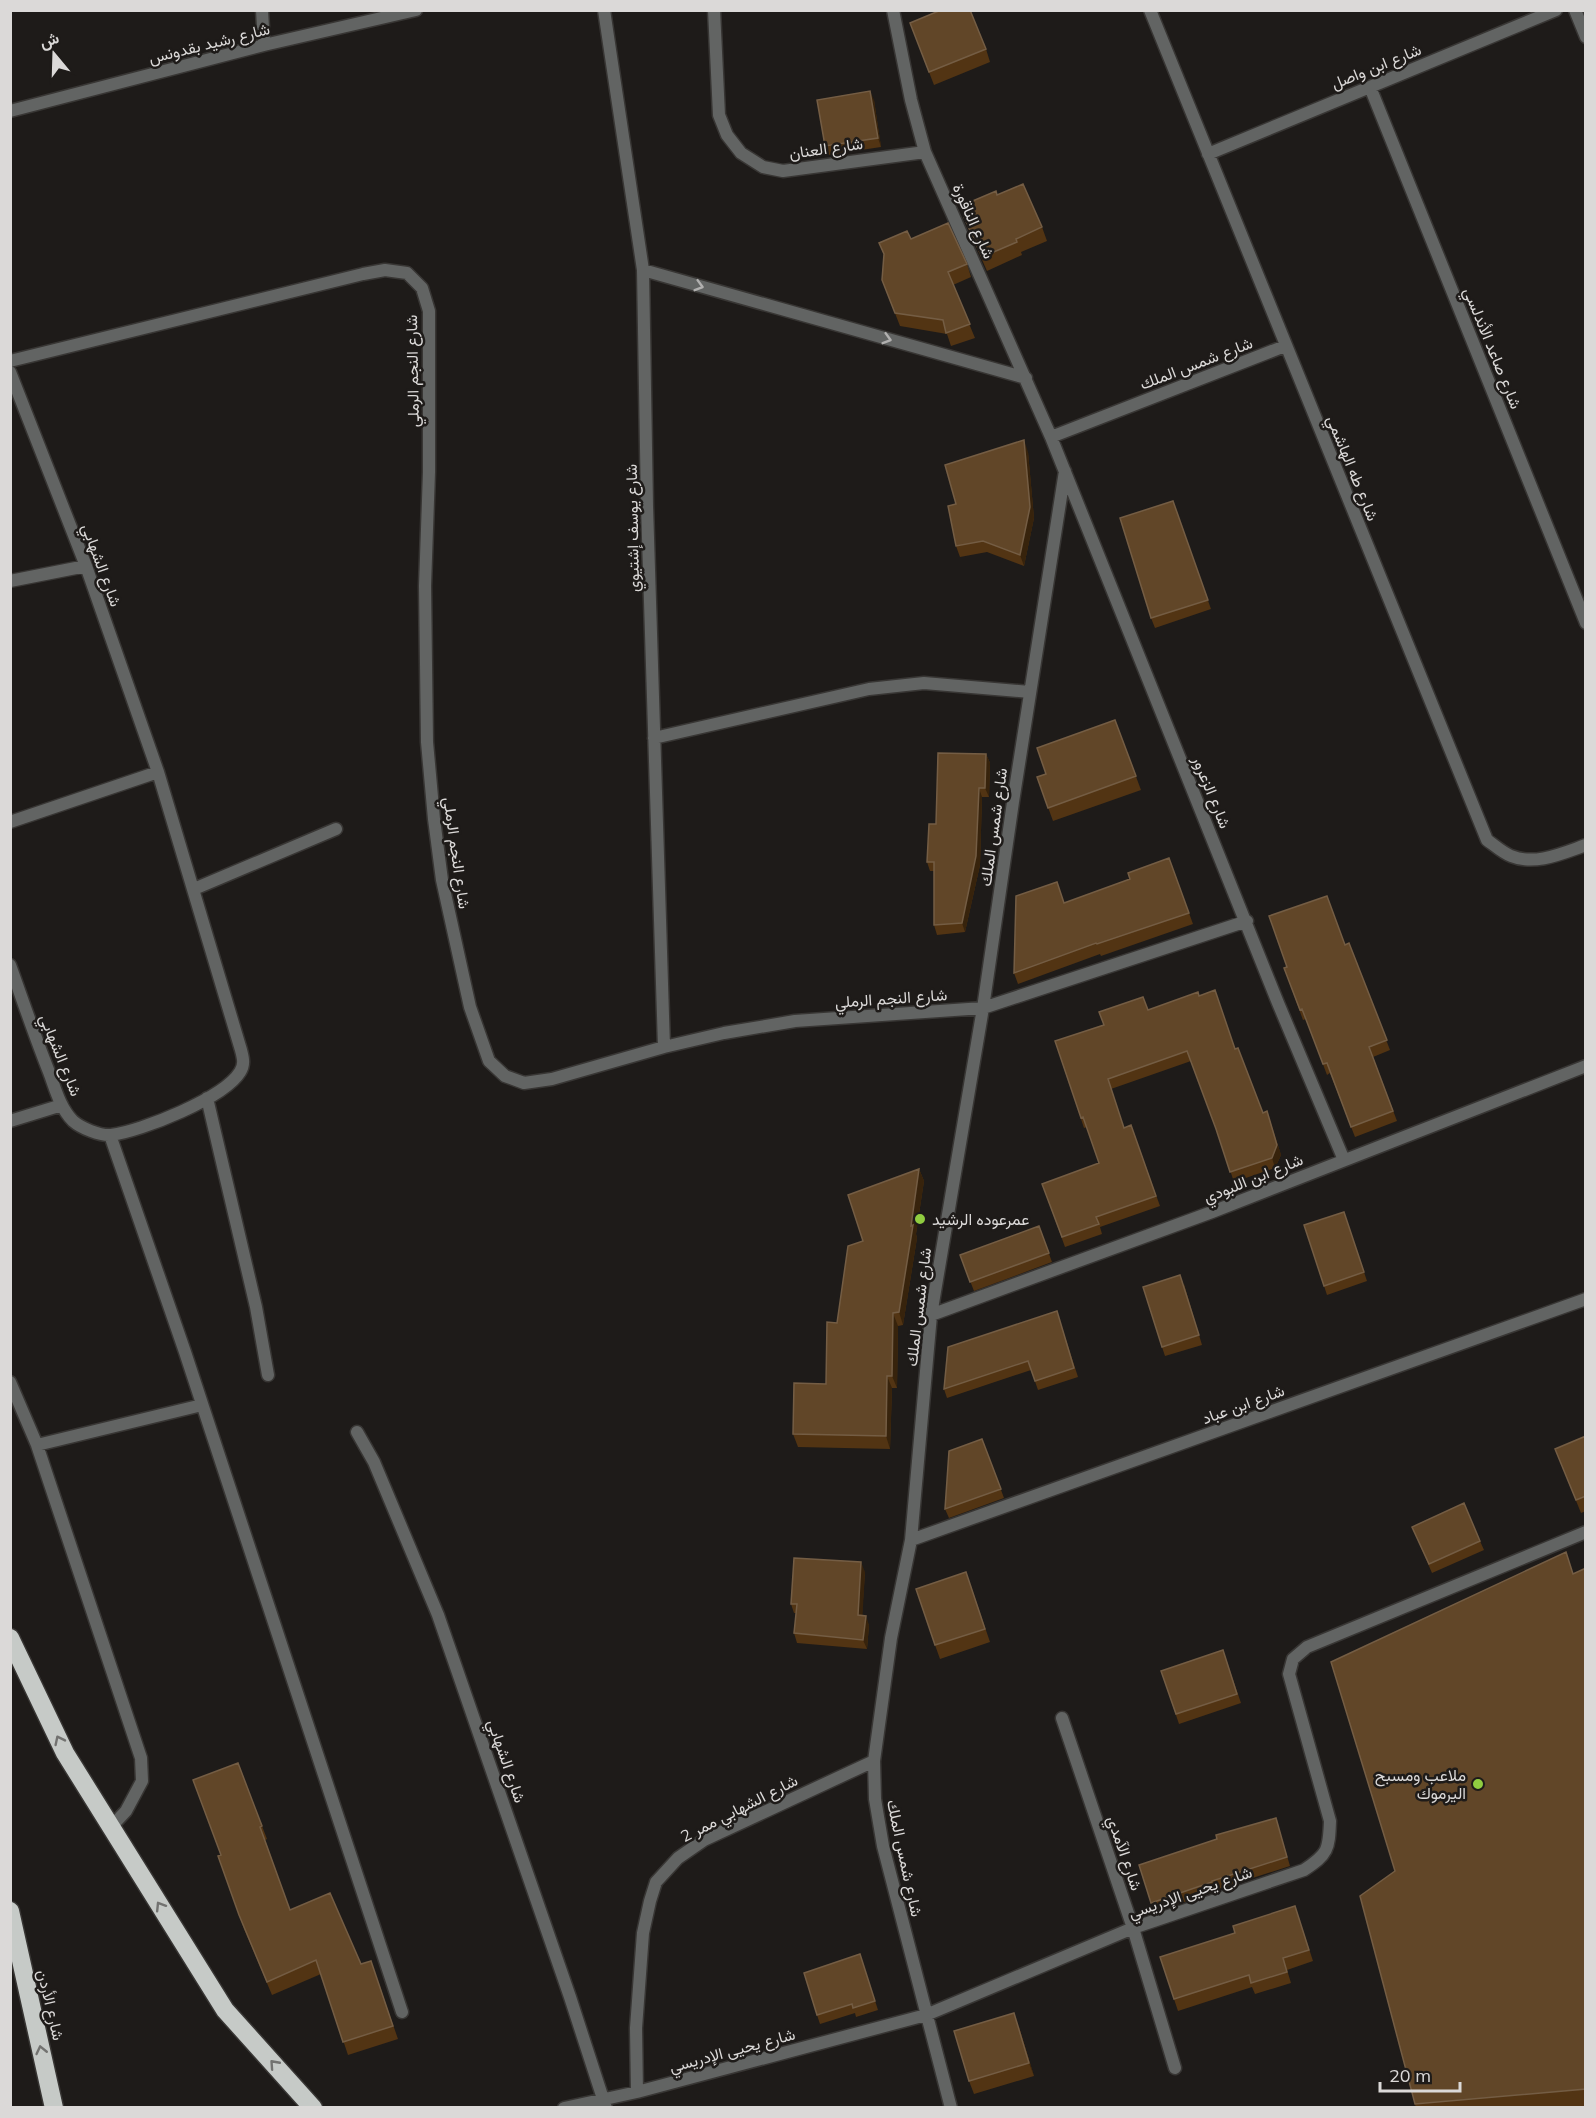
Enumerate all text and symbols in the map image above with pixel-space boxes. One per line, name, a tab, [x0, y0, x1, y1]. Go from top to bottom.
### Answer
street label: شارع رشيد بقدونس	[146, 18, 272, 70]
north arrow	[24, 24, 84, 84]
text: ش	[37, 27, 61, 52]
street label: شارع ابن واصل	[1328, 39, 1425, 95]
street label: شارع العنان	[788, 133, 864, 165]
street label: شارع الناقورة	[947, 180, 999, 263]
one-way arrow	[693, 279, 704, 291]
street label: شارع صاعد الأندلسي	[1456, 284, 1526, 413]
street label: شارع النجم الرملي	[401, 314, 427, 427]
one-way arrow	[881, 332, 892, 344]
street label: شارع شمس الملك	[1137, 332, 1256, 396]
street label: شارع طه الهاشمي	[1319, 412, 1383, 525]
street label: شارع يوسف إشتيوي	[621, 464, 647, 592]
street label: شارع الشهابي	[74, 521, 126, 611]
street label: شارع الزعرور	[1186, 752, 1236, 832]
street label: شارع شمس الملك	[975, 767, 1013, 888]
street label: شارع النجم الرملي	[435, 796, 475, 911]
street label: شارع النجم الرملي	[834, 984, 948, 1016]
street label: شارع الشهابي	[32, 1011, 87, 1101]
street label: شارع ابن اللبودي	[1200, 1149, 1307, 1211]
place label: عمرعوده الرشيد	[932, 1209, 1029, 1230]
marker: عمرعوده الرشيد	[913, 1212, 927, 1226]
street label: شارع شمس الملك	[901, 1247, 937, 1368]
street label: شارع ابن عباد	[1199, 1380, 1288, 1430]
street label: شارع الشهابي	[480, 1717, 531, 1807]
one-way arrow	[55, 1735, 67, 1746]
place label: ملاعب ومسبح اليرموك	[1375, 1765, 1466, 1804]
street label: شارع الشهابي ممر 2	[677, 1770, 803, 1850]
marker: ملاعب ومسبح اليرموك	[1471, 1777, 1485, 1791]
street label: شارع شمس الملك	[881, 1798, 927, 1919]
street label: شارع الآمدي	[1099, 1813, 1147, 1894]
street label: شارع يحيى الإدريسي	[1125, 1861, 1256, 1926]
one-way arrow	[156, 1902, 168, 1912]
street label: شارع الأردن	[31, 1968, 69, 2043]
street label: شارع يحيى الإدريسي	[667, 2024, 798, 2080]
one-way arrow	[36, 2046, 49, 2056]
scale bar	[1380, 2055, 1460, 2093]
one-way arrow	[270, 2060, 281, 2071]
text: 20 m	[1389, 2064, 1431, 2087]

